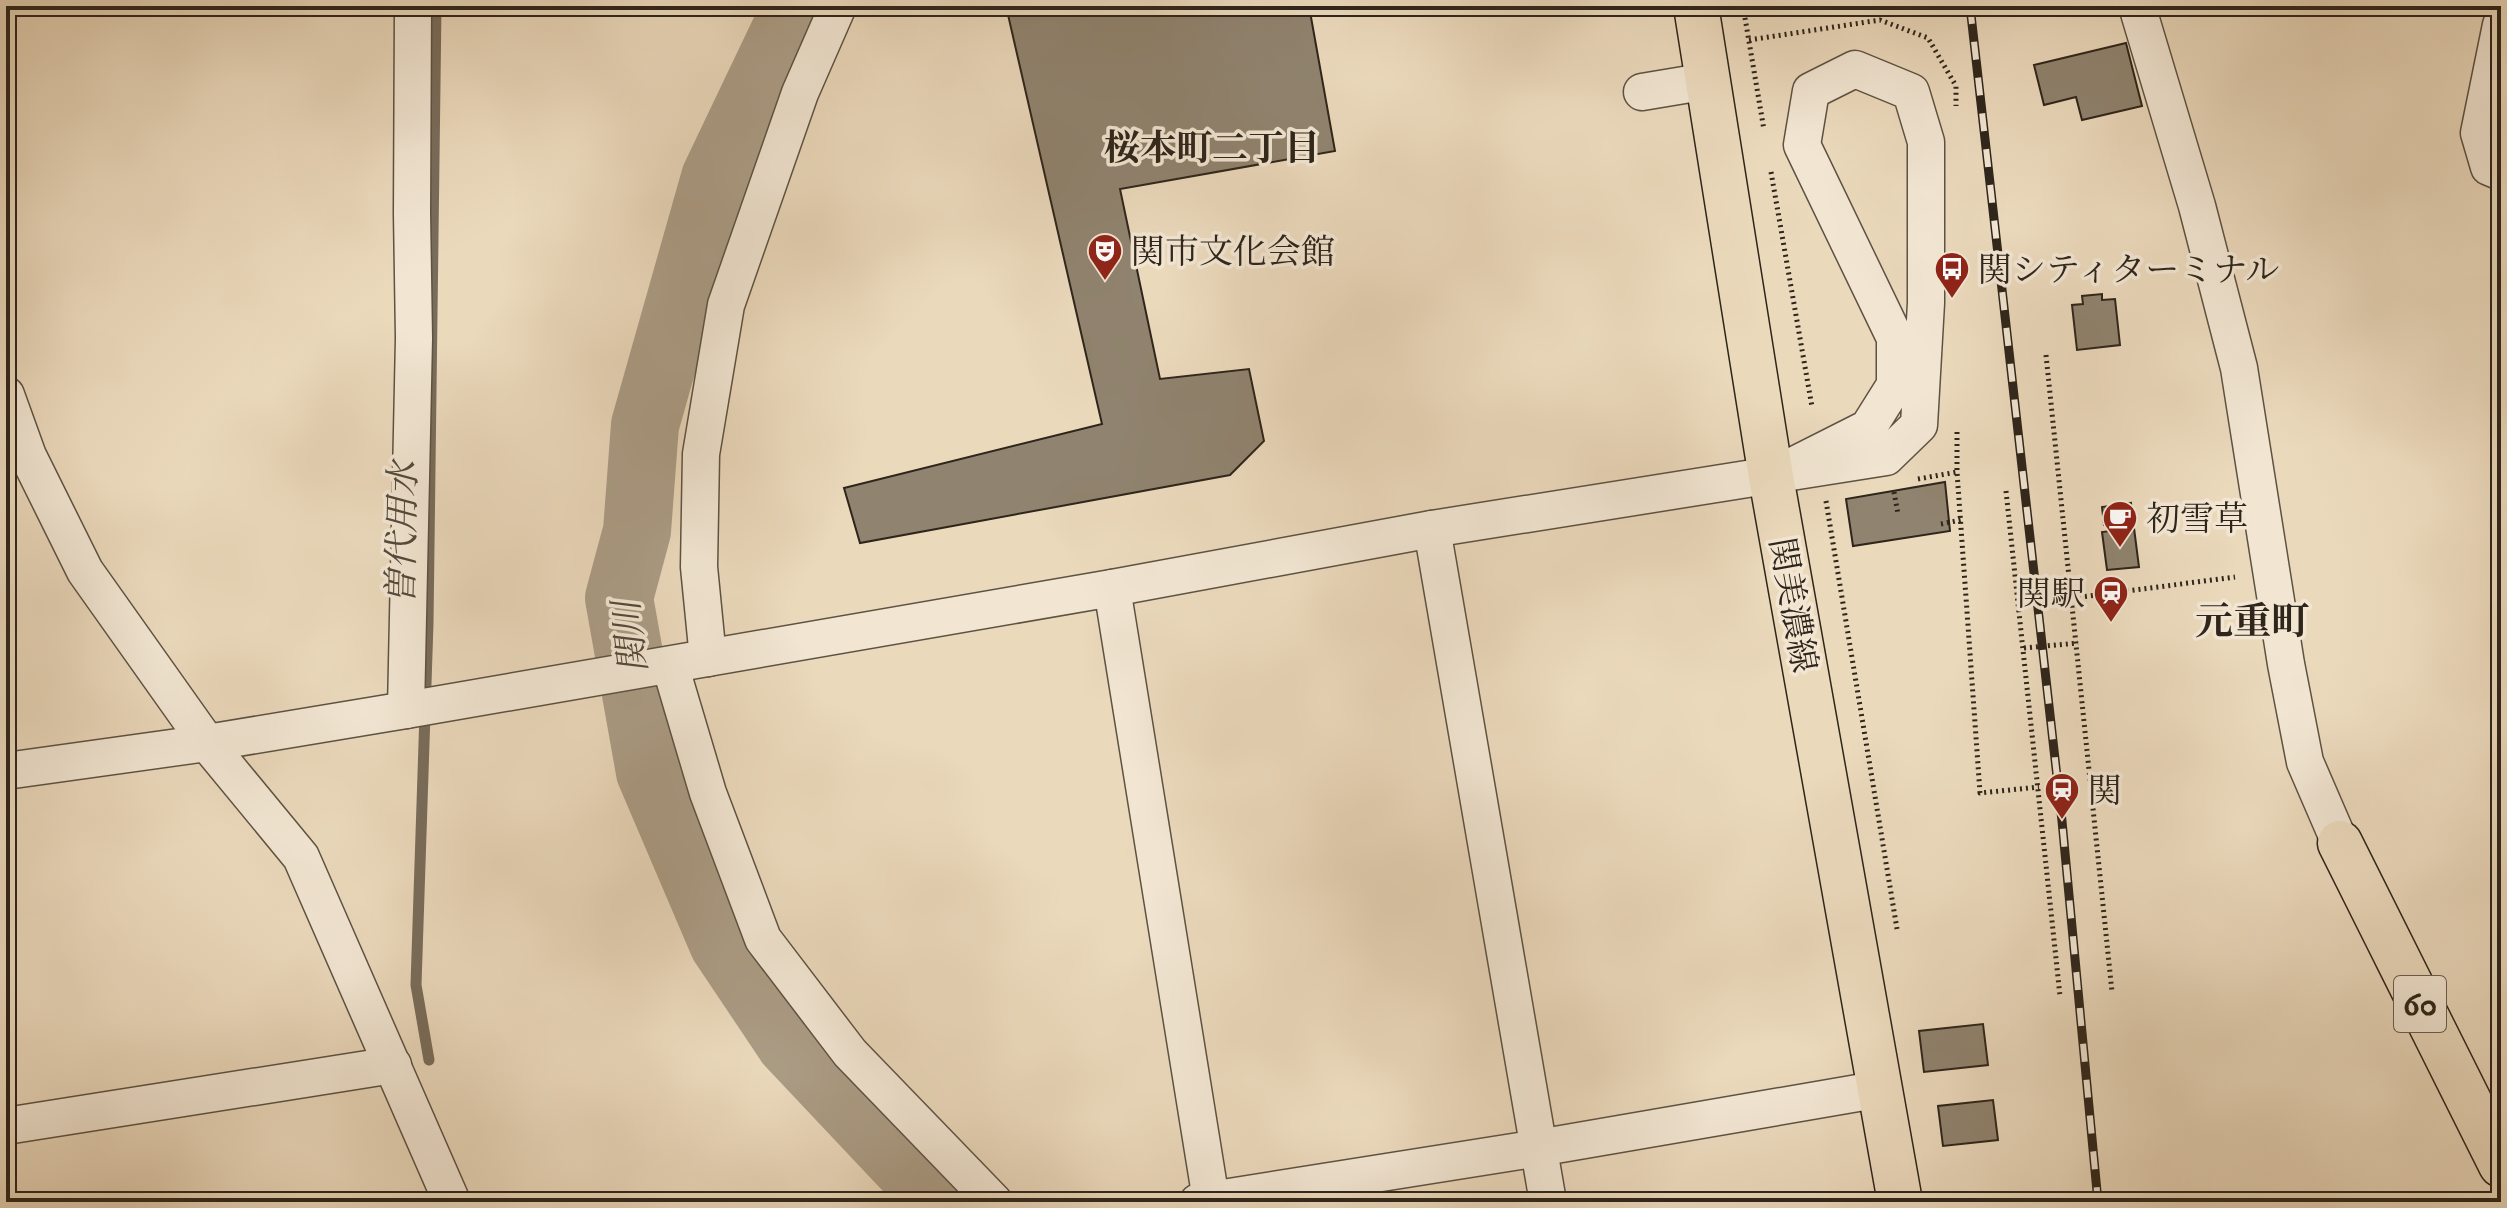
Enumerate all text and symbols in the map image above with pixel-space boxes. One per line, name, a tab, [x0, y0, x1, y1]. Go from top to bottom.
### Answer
district label: 桜本町二丁目	[1104, 127, 1320, 172]
theatre icon: 関市文化会館	[1086, 232, 1124, 282]
place label: 関市文化会館	[1131, 232, 1335, 274]
bus stop icon: 関シティターミナル	[1933, 250, 1971, 300]
place label: 関シティターミナル	[1978, 250, 2280, 292]
water label: 曽代用水	[380, 458, 427, 605]
cafe icon: 初雪草	[2101, 499, 2139, 549]
place label: 初雪草	[2146, 499, 2248, 541]
street label: 関美濃線	[1760, 535, 1825, 676]
place label: 関駅	[2017, 574, 2085, 616]
station icon: 関駅	[2092, 574, 2130, 624]
water label: 関川	[604, 594, 658, 675]
district label: 元重町	[2195, 599, 2309, 647]
station icon: 関	[2043, 771, 2081, 821]
place label: 関	[2088, 771, 2122, 813]
road number: 60	[2394, 976, 2446, 1032]

